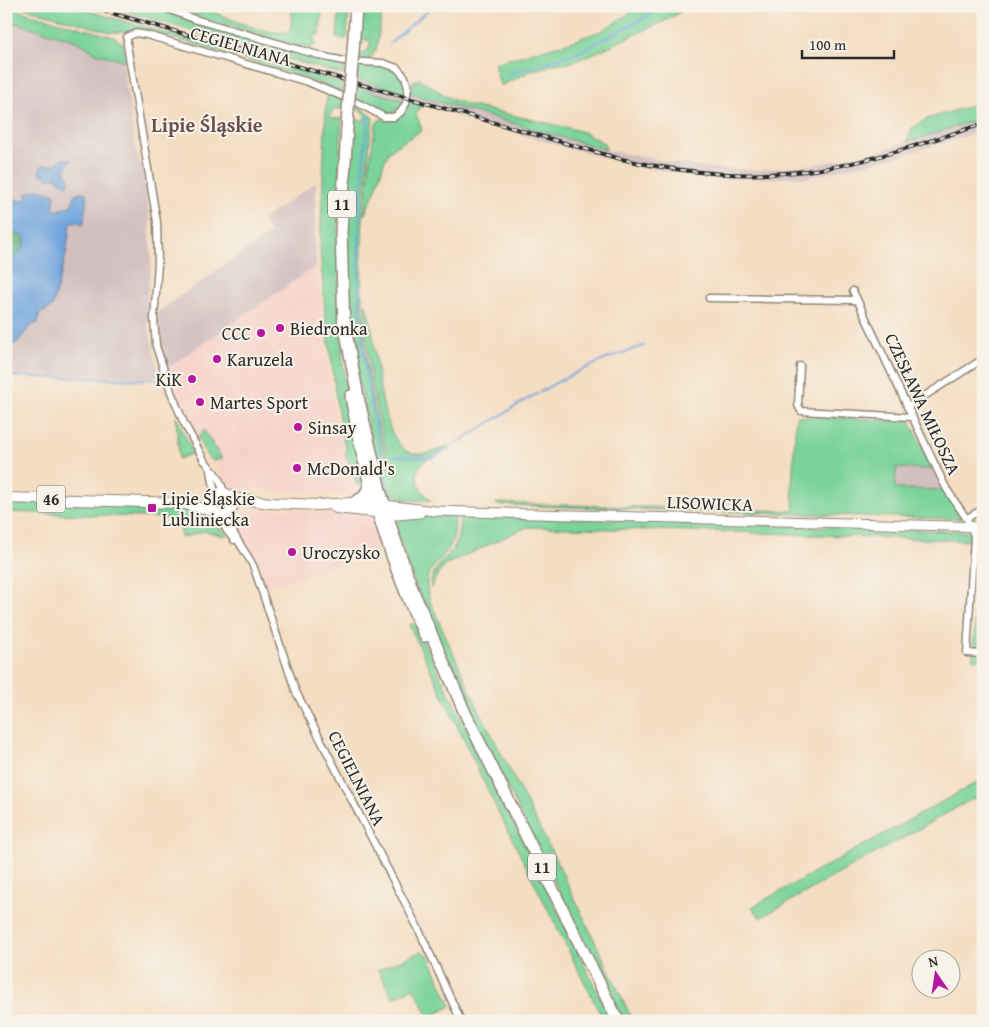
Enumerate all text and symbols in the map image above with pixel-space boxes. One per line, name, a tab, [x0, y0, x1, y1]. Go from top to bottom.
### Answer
street label: CEGIELNIANA	[187, 19, 295, 73]
scale bar	[802, 28, 894, 60]
text: 100 m	[809, 34, 847, 55]
district label: Lipie Śląskie	[151, 110, 263, 139]
road number: 11	[328, 190, 356, 218]
place label: Biedronka	[290, 315, 368, 342]
place label: CCC	[222, 320, 251, 347]
marker: Biedronka	[274, 322, 286, 334]
marker: CCC	[255, 327, 267, 339]
street label: CZESŁAWA MIŁOSZA	[878, 329, 968, 480]
place label: Karuzela	[227, 346, 294, 373]
marker: Karuzela	[211, 353, 223, 365]
place label: KiK	[156, 366, 182, 393]
marker: KiK	[186, 373, 198, 385]
place label: Martes Sport	[210, 389, 309, 416]
marker: Martes Sport	[194, 396, 206, 408]
place label: Sinsay	[308, 414, 357, 441]
marker: Sinsay	[292, 421, 304, 433]
place label: McDonald's	[307, 455, 395, 482]
marker: McDonald's	[291, 462, 303, 474]
place label: Lipie Śląskie Lubliniecka	[162, 485, 255, 533]
road number: 46	[37, 486, 65, 512]
street label: LISOWICKA	[666, 488, 754, 518]
marker: Lipie Śląskie Lubliniecka	[146, 502, 158, 514]
place label: Uroczysko	[302, 539, 380, 566]
marker: Uroczysko	[286, 546, 298, 558]
street label: CEGIELNIANA	[321, 726, 393, 830]
road number: 11	[528, 854, 556, 880]
north arrow	[912, 950, 962, 1000]
text: N	[926, 950, 941, 972]

